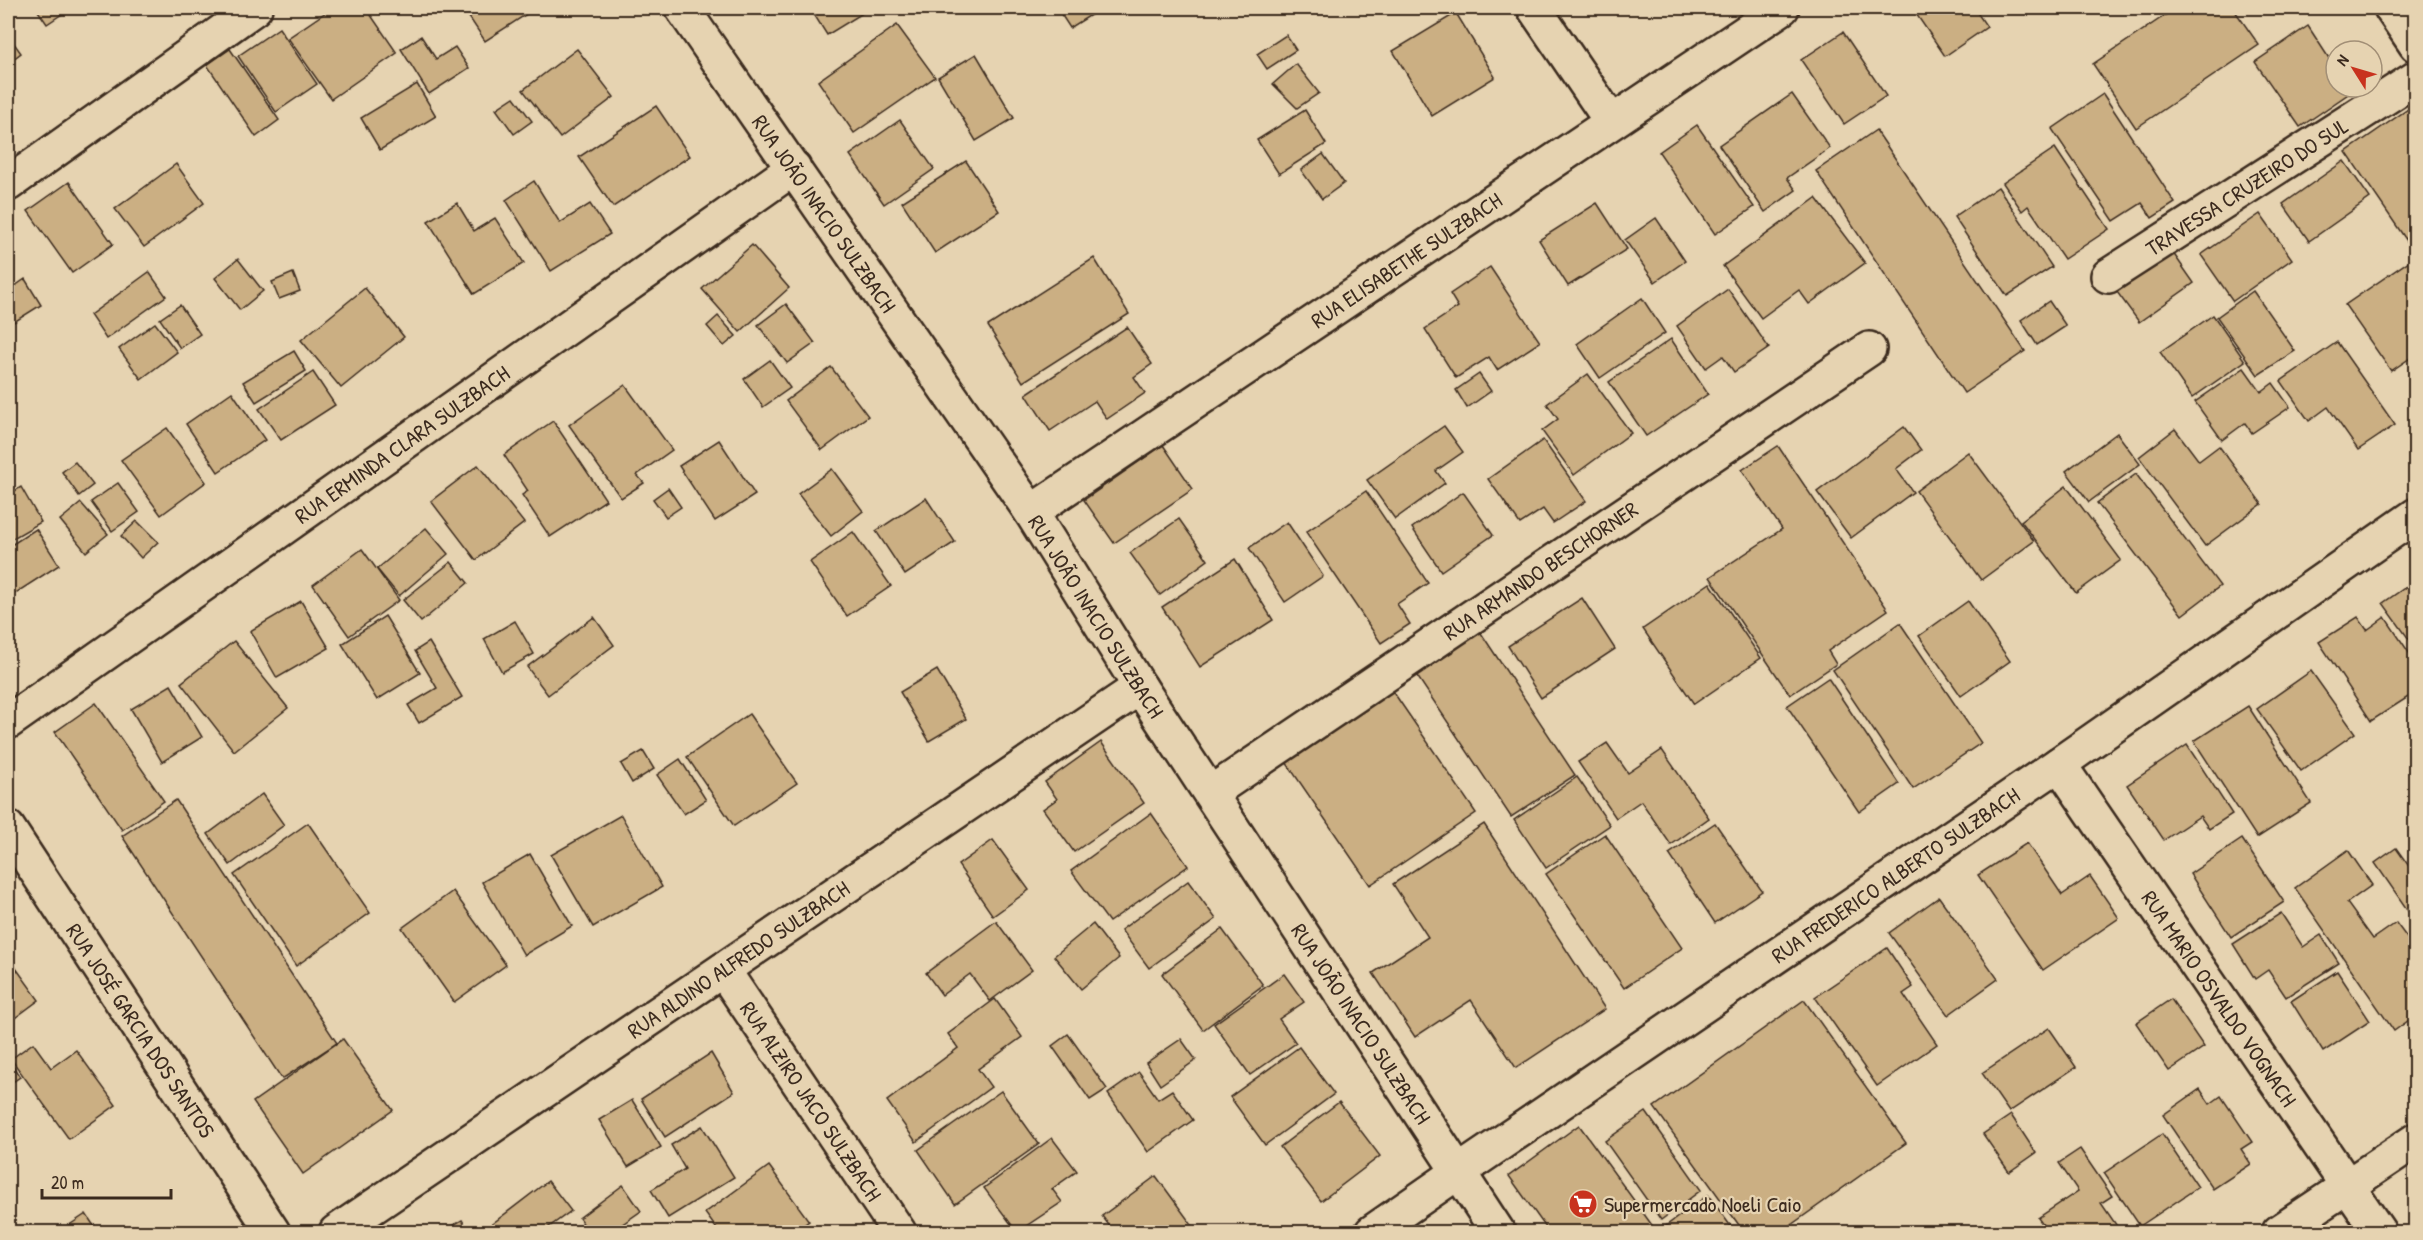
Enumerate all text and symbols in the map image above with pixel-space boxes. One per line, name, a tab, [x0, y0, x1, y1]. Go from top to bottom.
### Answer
north arrow	[2324, 39, 2384, 99]
text: N	[2331, 50, 2354, 70]
street label: RUA JOÃO INACIO SULZBACH	[745, 109, 903, 318]
street label: TRAVESSA CRUZEIRO DO SUL	[2140, 111, 2354, 263]
street label: RUA ELISABETHE SULZBACH	[1305, 185, 1508, 335]
street label: RUA ERMINDA CLARA SULZBACH	[288, 358, 515, 530]
street label: RUA ARMANDO BESCHORNER	[1437, 494, 1644, 647]
street label: RUA JOÃO INACIO SULZBACH	[1021, 509, 1171, 724]
street label: RUA FREDERICO ALBERTO SULZBACH	[1765, 780, 2025, 970]
street label: RUA ALDINO ALFREDO SULZBACH	[621, 873, 855, 1045]
street label: RUA MARIO OSVALDO VOGNACH	[2135, 884, 2304, 1112]
street label: RUA JOSÉ GARCIA DOS SANTOS	[59, 917, 222, 1143]
street label: RUA JOÃO INACIO SULZBACH	[1284, 917, 1438, 1130]
street label: RUA ALZIRO JACO SULZBACH	[733, 995, 889, 1207]
scale bar	[42, 1162, 171, 1200]
text: 20 m	[51, 1170, 84, 1195]
supermarket icon: Supermercado Noeli Caio	[1567, 1188, 1599, 1220]
place label: Supermercado Noeli Caio	[1604, 1189, 1801, 1219]

